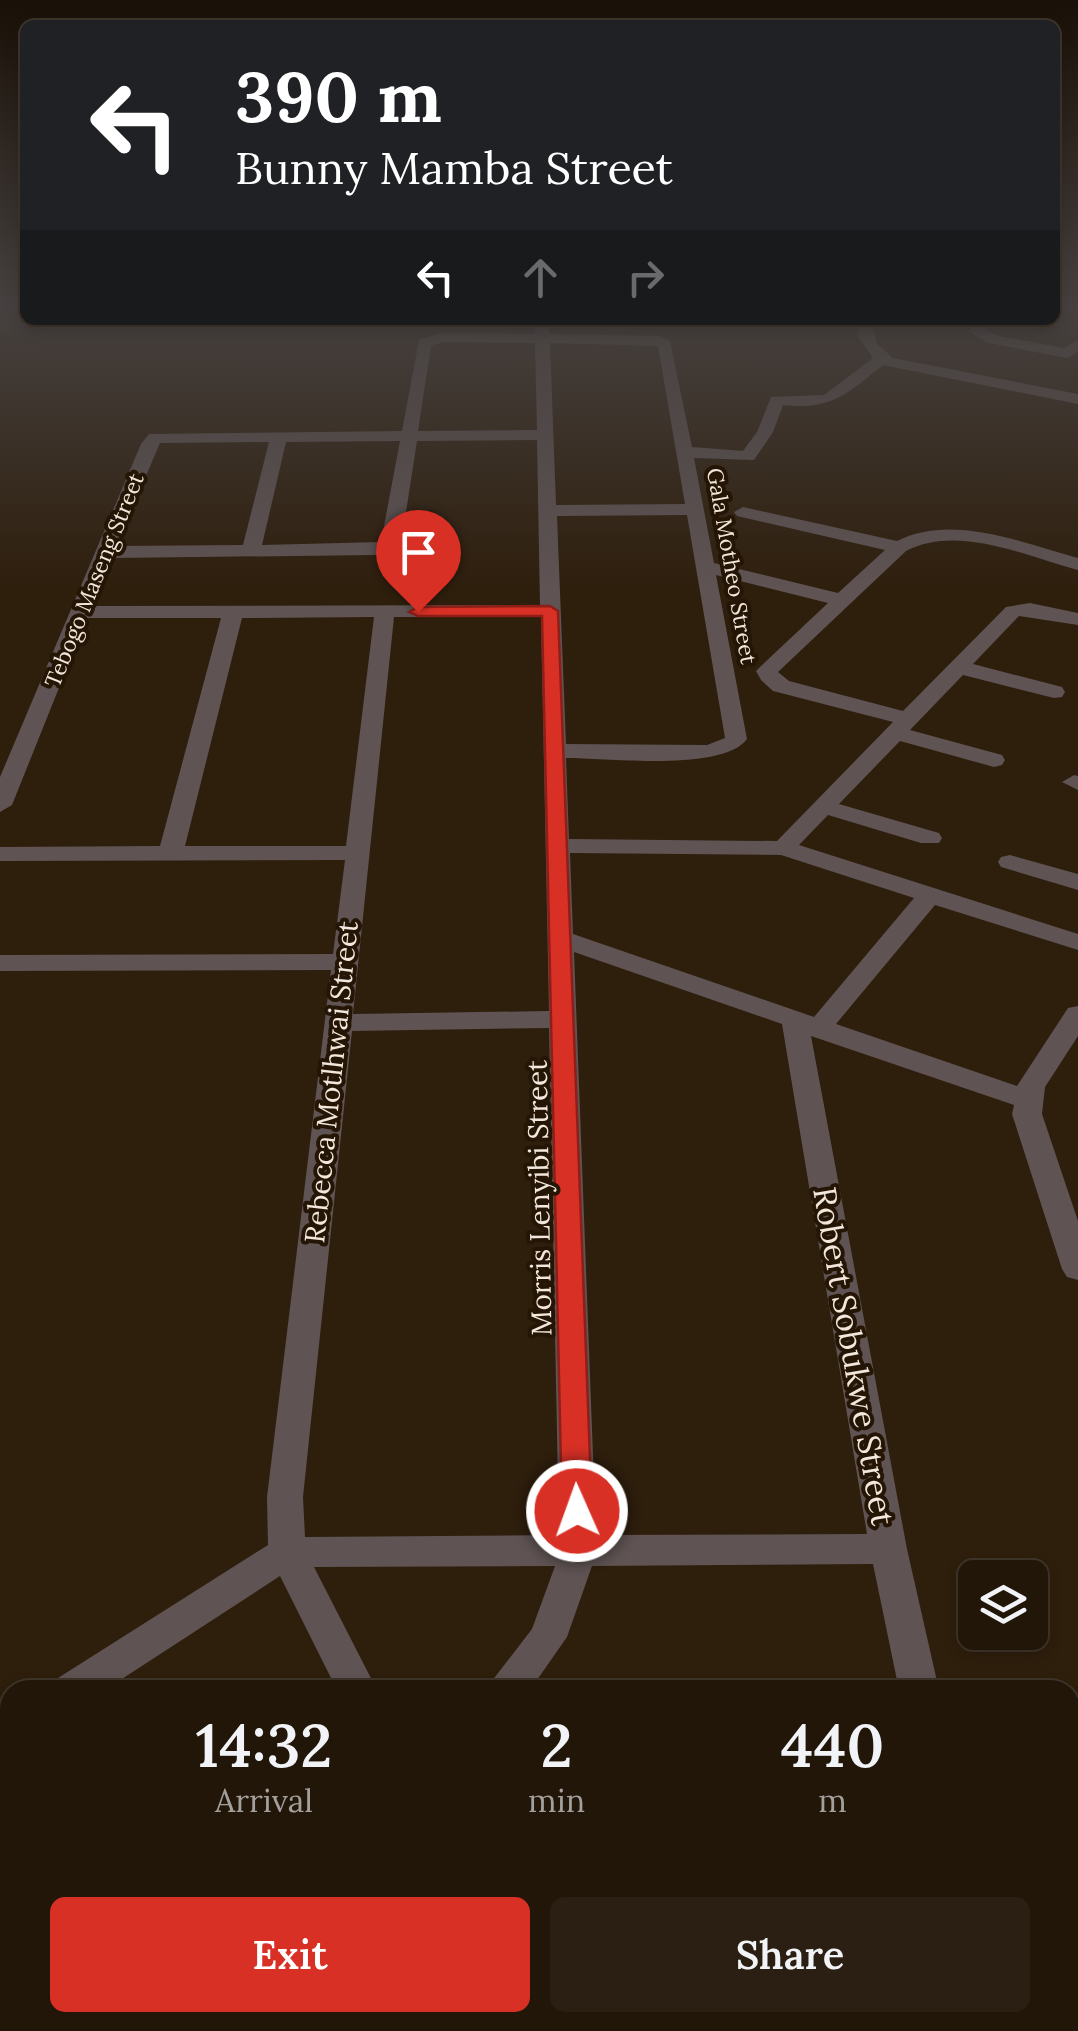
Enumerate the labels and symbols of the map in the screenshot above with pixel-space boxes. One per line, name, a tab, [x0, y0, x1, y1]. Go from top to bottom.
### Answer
street label: Gala Motheo Street	[701, 466, 763, 667]
street label: Tebogo Maseng Street	[38, 468, 150, 691]
pin	[376, 510, 461, 613]
street label: Rebecca Motlhwai Street	[296, 919, 366, 1245]
street label: Morris Lenyibi Street	[519, 1060, 559, 1336]
street label: Robert Sobukwe Street	[804, 1184, 904, 1529]
position arrow	[525, 1459, 629, 1563]

